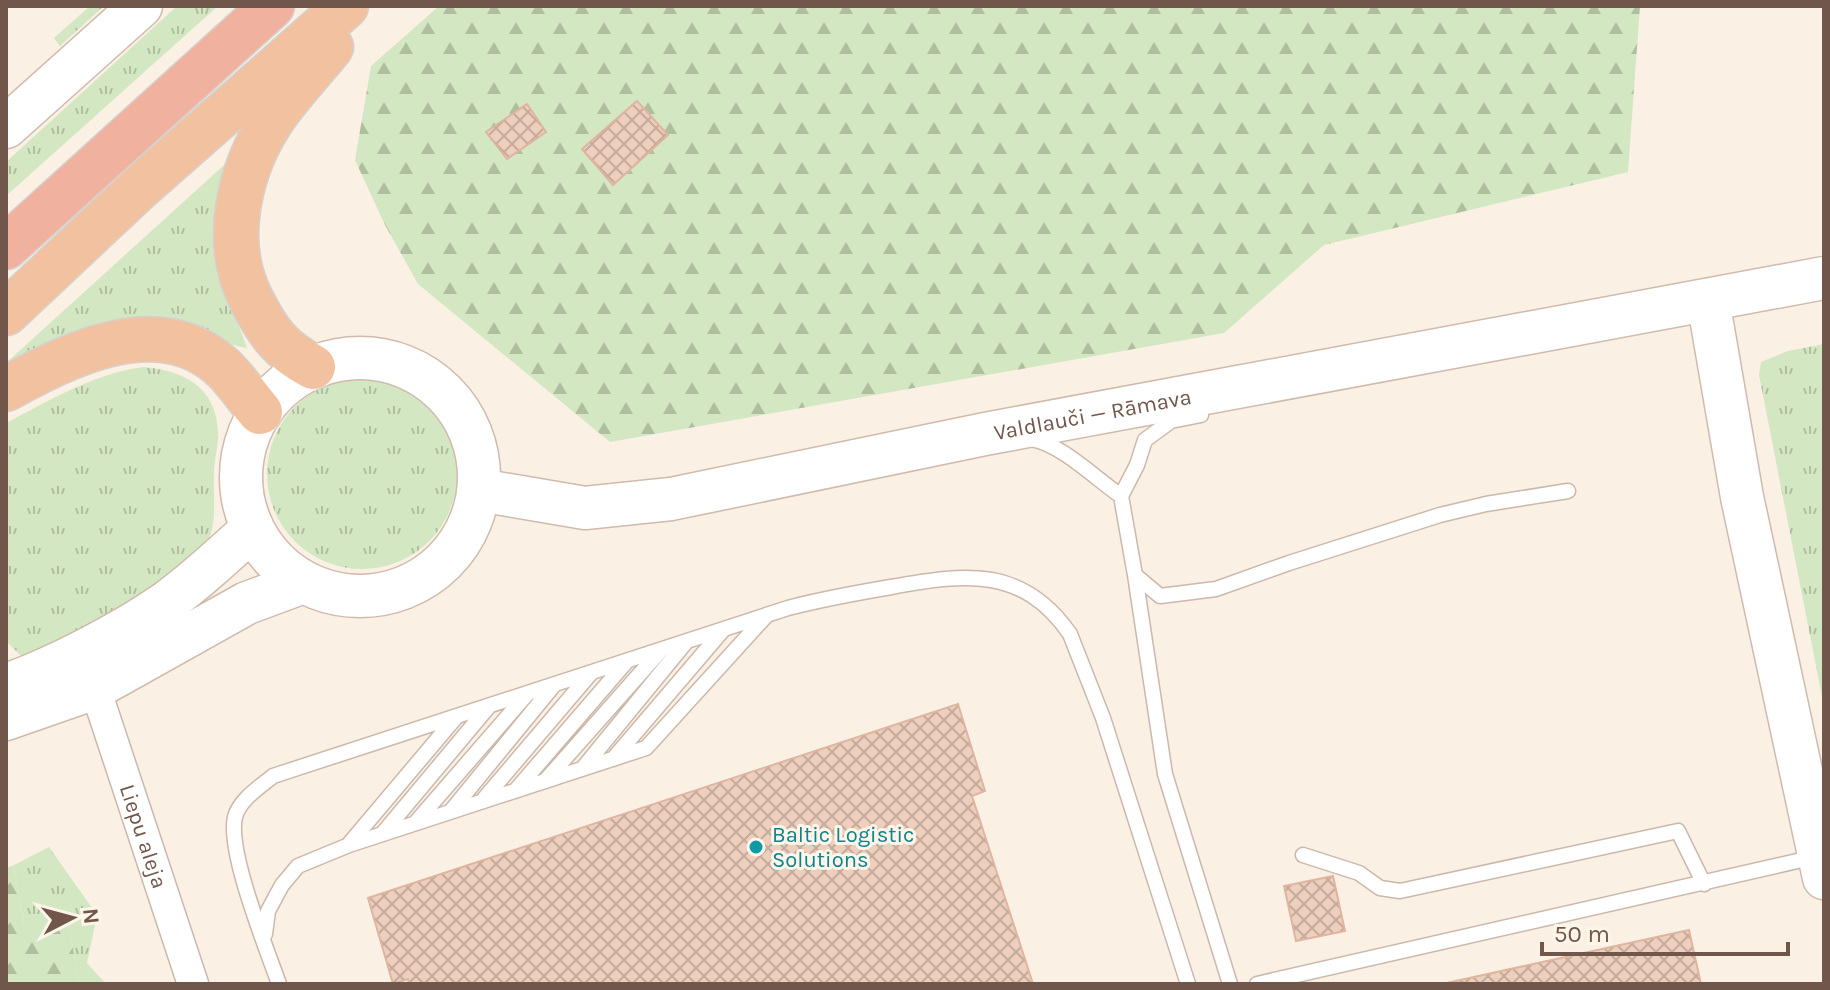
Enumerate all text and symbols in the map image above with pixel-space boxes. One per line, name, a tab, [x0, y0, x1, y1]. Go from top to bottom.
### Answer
street label: Valdlauči — Rāmava	[992, 384, 1194, 446]
street label: Liepu aleja	[114, 781, 172, 892]
place label: Baltic Logistic Solutions	[772, 822, 914, 873]
marker: Baltic Logistic Solutions	[747, 838, 765, 856]
north arrow	[32, 878, 112, 958]
scale bar	[1542, 906, 1788, 956]
text: N	[77, 907, 105, 925]
text: 50 m	[1554, 920, 1610, 948]

